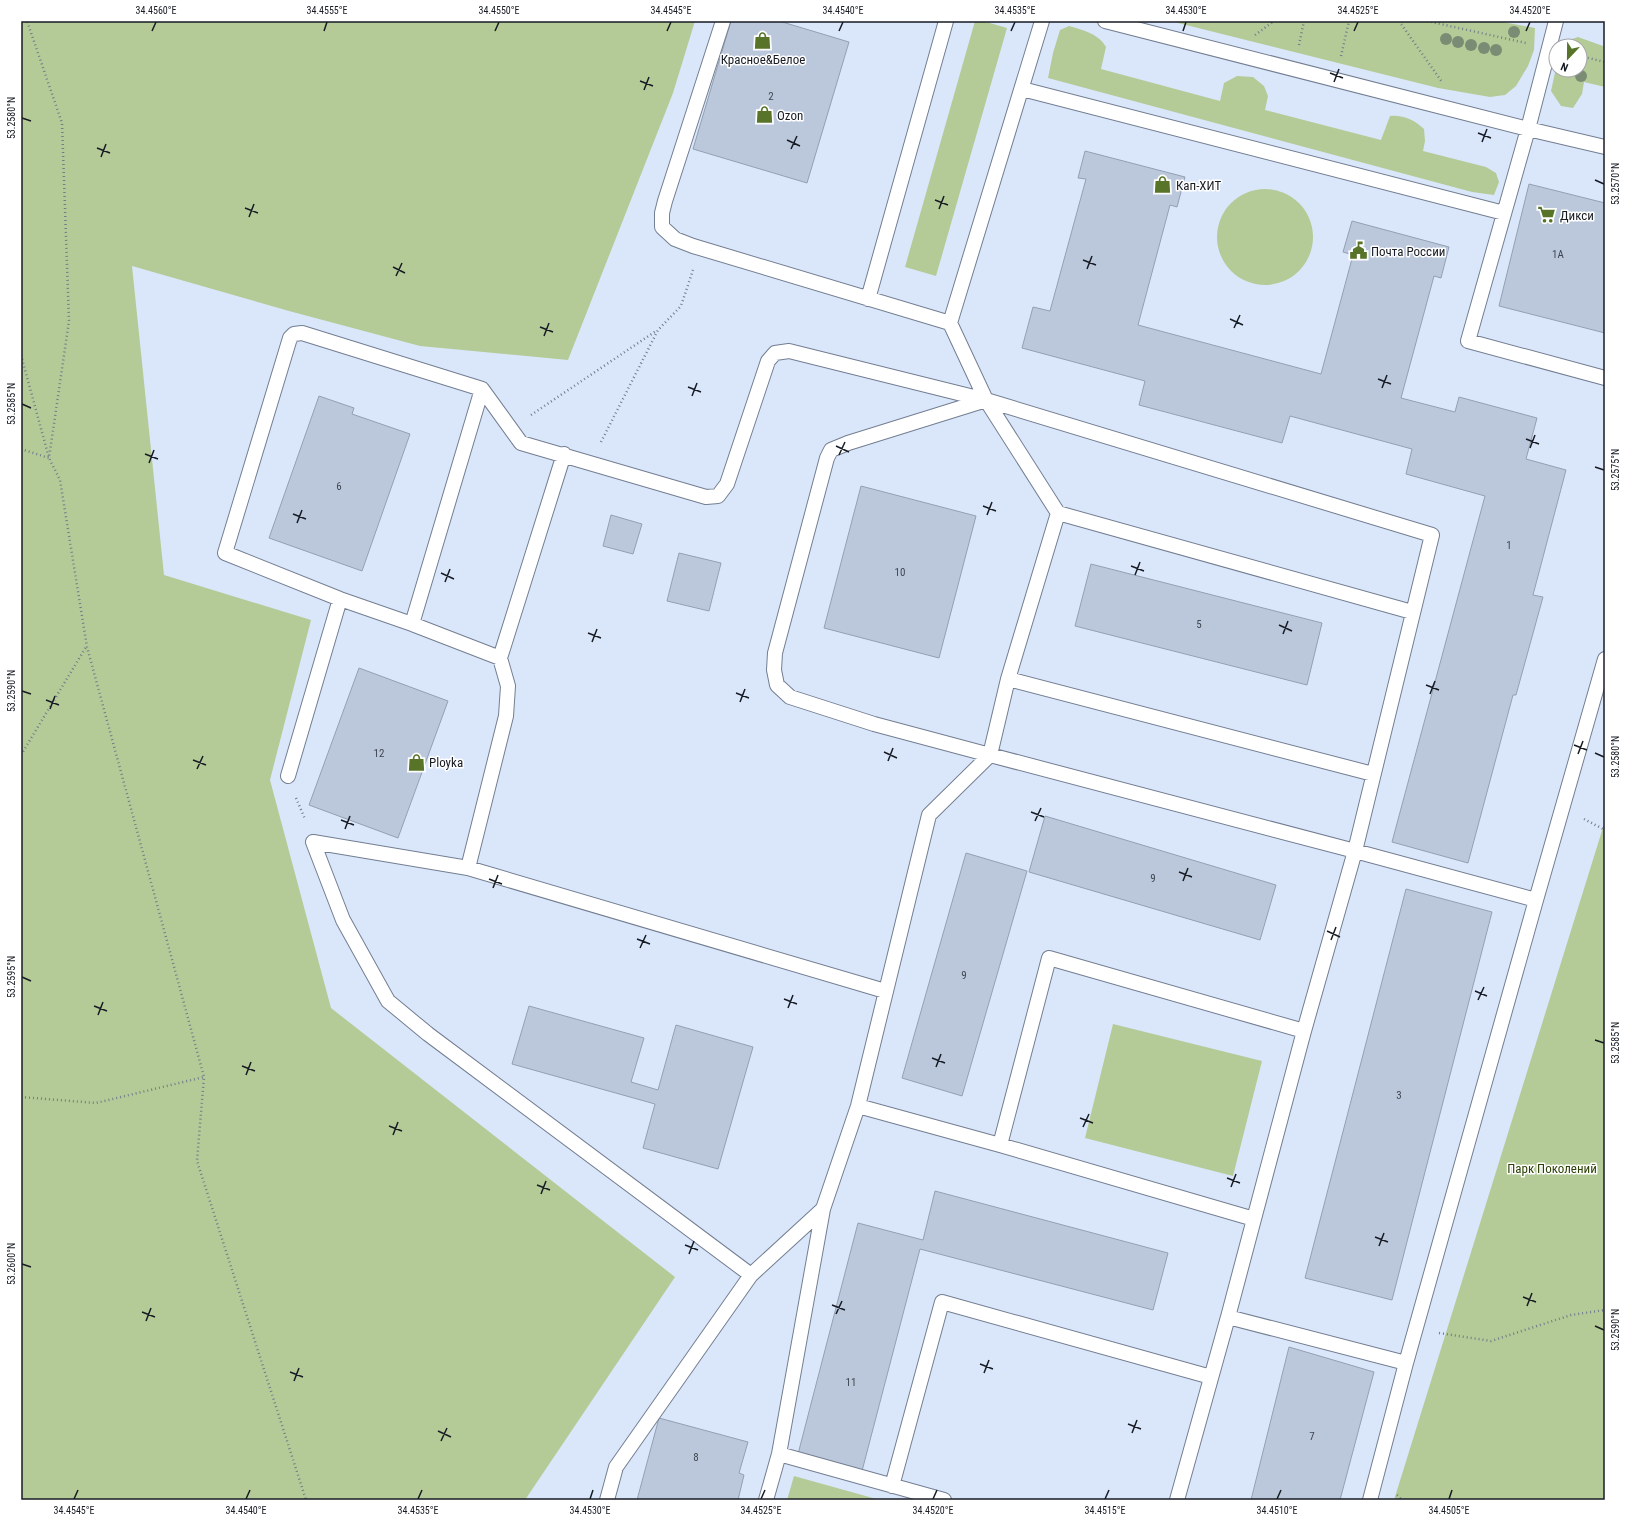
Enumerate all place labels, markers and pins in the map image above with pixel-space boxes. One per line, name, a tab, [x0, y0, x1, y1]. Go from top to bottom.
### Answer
shop icon: Красное&Белое	[753, 30, 773, 50]
place label: Красное&Белое	[721, 52, 805, 67]
shop icon: Ozon	[754, 105, 774, 125]
place label: Ozon	[777, 108, 803, 123]
shop icon: Кап-ХИТ	[1153, 175, 1173, 195]
place label: Кап-ХИТ	[1176, 178, 1221, 193]
supermarket icon: Дикси	[1537, 205, 1557, 225]
place label: Дикси	[1560, 208, 1594, 223]
public building icon: Почта России	[1348, 241, 1368, 261]
place label: Почта России	[1371, 244, 1445, 259]
shop icon: Ployka	[406, 752, 426, 772]
place label: Ployka	[429, 755, 463, 770]

